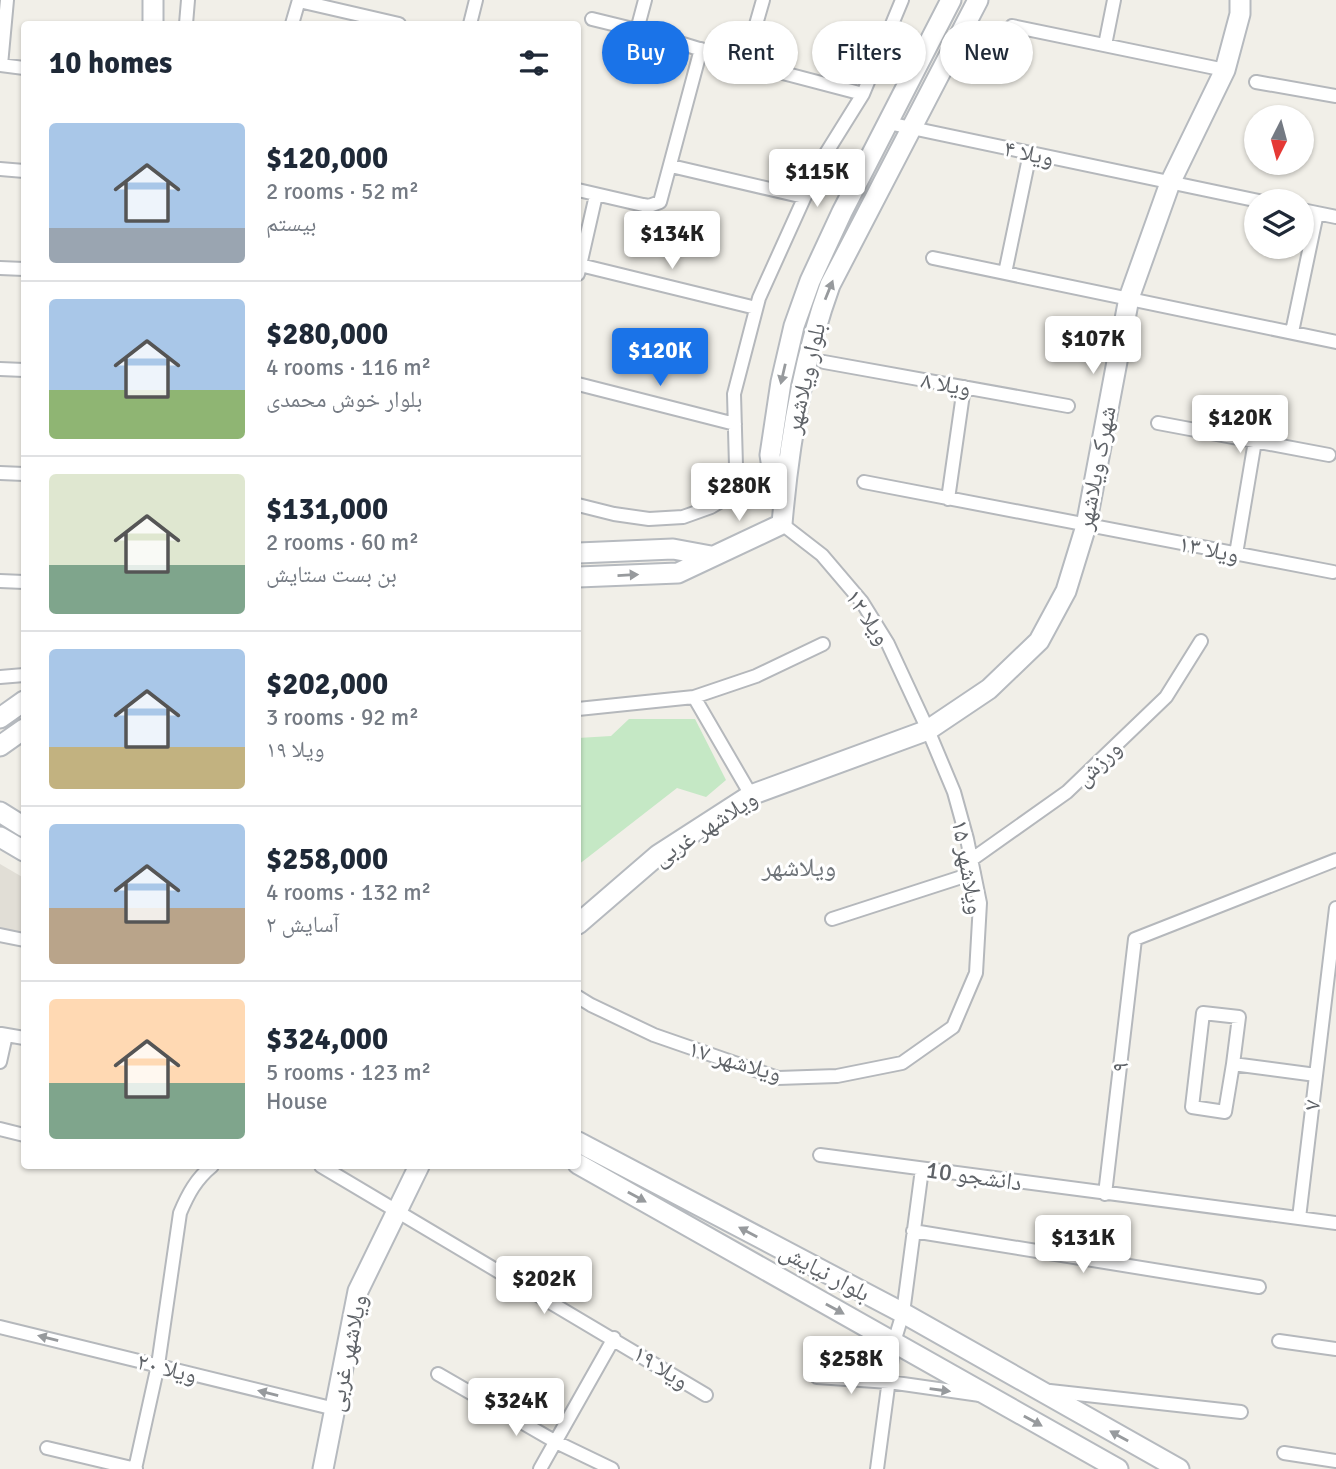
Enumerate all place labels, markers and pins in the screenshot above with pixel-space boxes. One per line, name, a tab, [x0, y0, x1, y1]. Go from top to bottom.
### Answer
pin: $115K	[768, 150, 866, 209]
pin: $134K	[623, 212, 721, 271]
pin: $107K	[1044, 316, 1142, 376]
pin: $120K	[611, 328, 709, 388]
pin: $120K	[1191, 396, 1289, 455]
pin: $280K	[690, 463, 788, 523]
pin: $131K	[1034, 1216, 1132, 1275]
pin: $202K	[495, 1256, 593, 1316]
pin: $258K	[802, 1336, 900, 1396]
pin: $324K	[467, 1378, 565, 1438]

